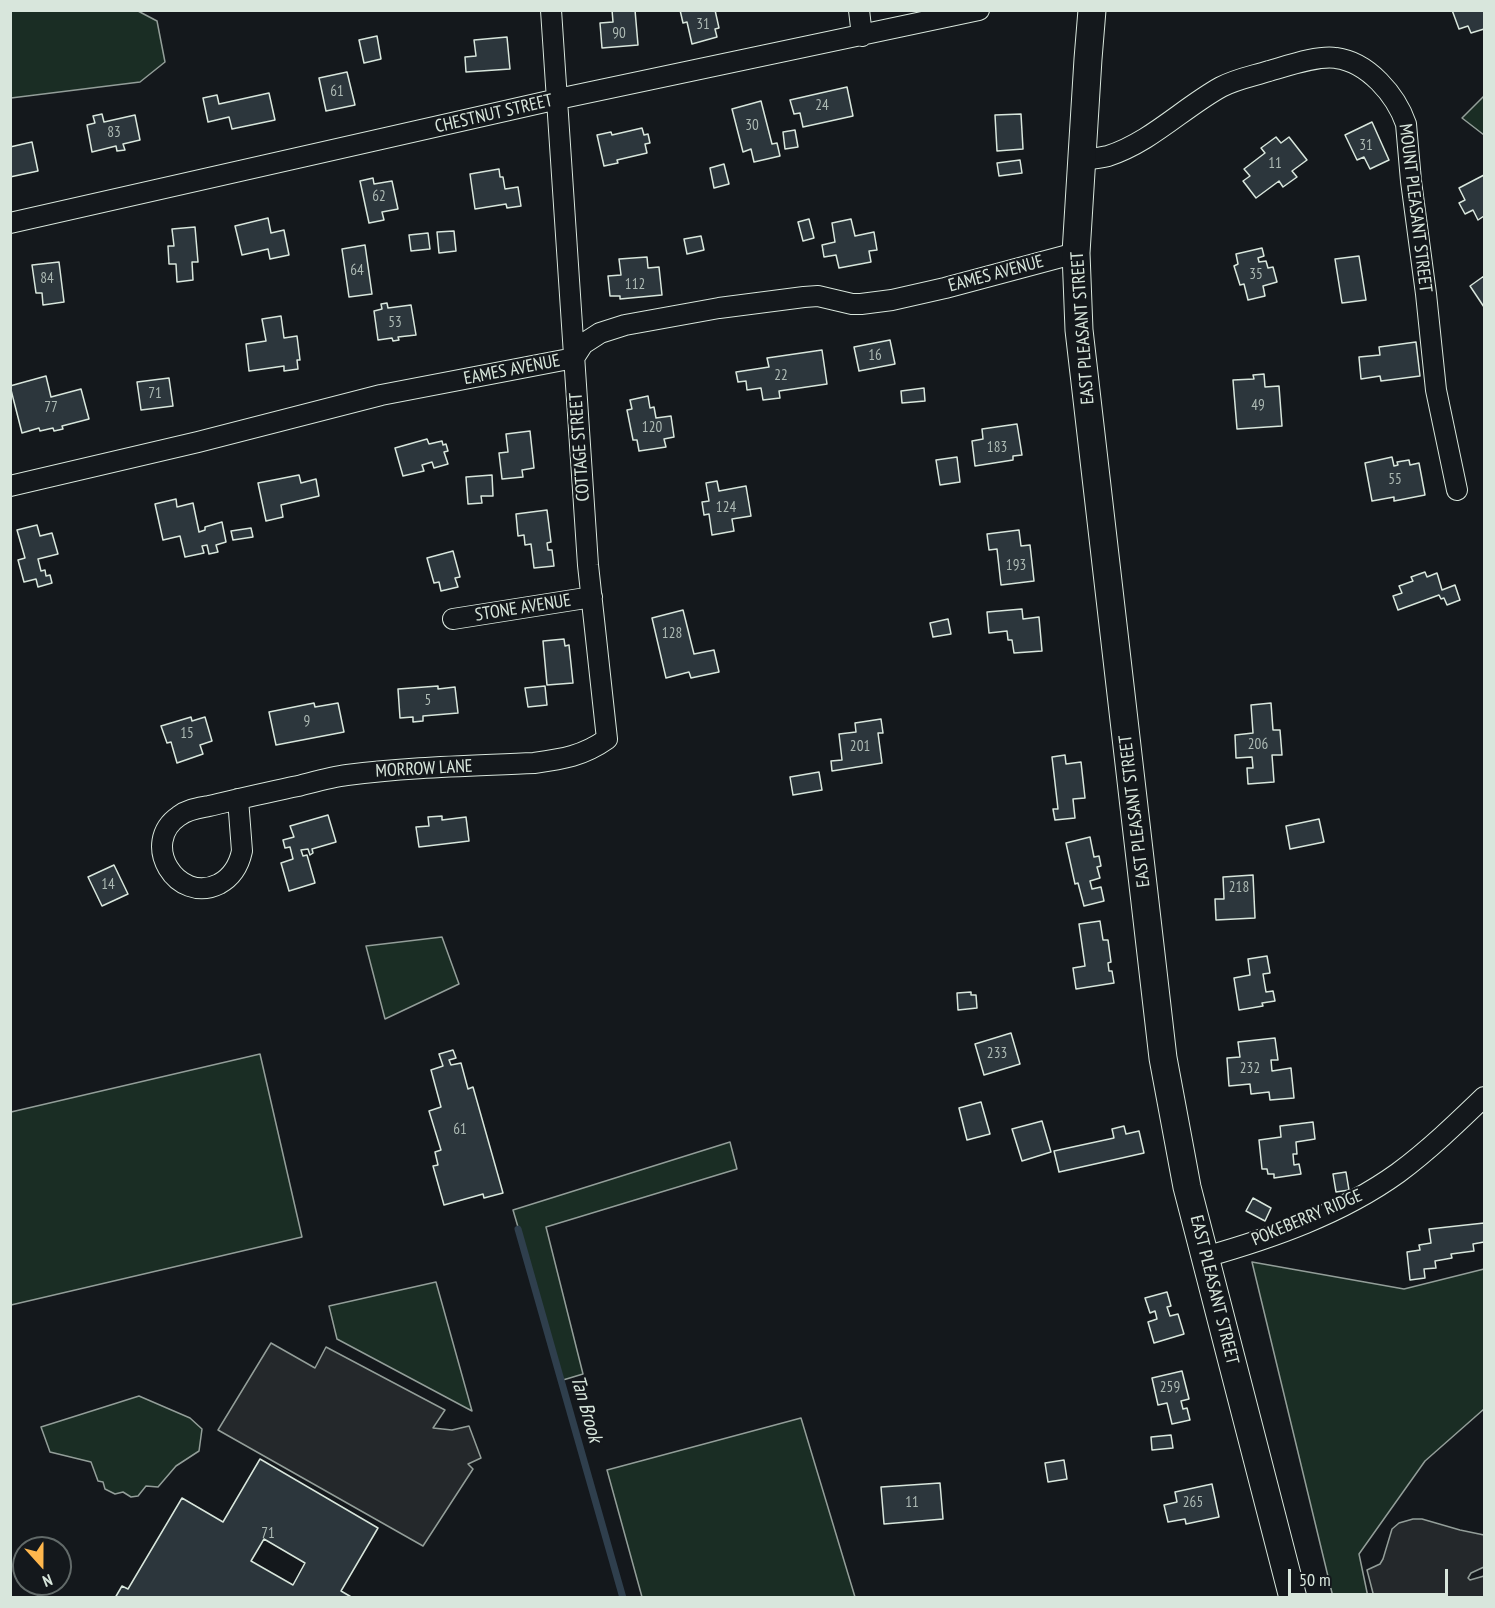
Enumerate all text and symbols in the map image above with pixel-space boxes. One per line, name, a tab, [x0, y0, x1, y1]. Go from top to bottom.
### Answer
house number: 31	[696, 16, 710, 34]
house number: 90	[612, 25, 626, 43]
house number: 61	[330, 83, 344, 101]
street label: CHESTNUT STREET	[433, 90, 555, 138]
house number: 24	[815, 97, 829, 115]
house number: 30	[745, 117, 759, 135]
street label: MOUNT PLEASANT STREET	[1394, 122, 1436, 294]
house number: 83	[107, 124, 121, 142]
house number: 31	[1359, 137, 1373, 155]
house number: 11	[1268, 155, 1282, 173]
house number: 62	[372, 188, 386, 206]
street label: EAMES AVENUE	[946, 251, 1046, 297]
street label: EAST PLEASANT STREET	[1067, 251, 1099, 405]
house number: 64	[350, 262, 364, 280]
house number: 35	[1249, 266, 1263, 284]
house number: 84	[40, 270, 54, 288]
house number: 112	[625, 276, 645, 294]
house number: 53	[388, 314, 402, 332]
house number: 16	[868, 347, 882, 365]
street label: EAMES AVENUE	[462, 350, 562, 390]
house number: 22	[774, 367, 788, 385]
house number: 71	[148, 385, 162, 403]
street label: COTTAGE STREET	[565, 392, 595, 502]
house number: 49	[1251, 397, 1265, 415]
house number: 77	[44, 399, 58, 417]
house number: 120	[642, 419, 662, 437]
house number: 183	[987, 439, 1007, 457]
house number: 55	[1388, 471, 1402, 489]
house number: 124	[716, 499, 736, 517]
house number: 193	[1006, 557, 1026, 575]
street label: STONE AVENUE	[473, 590, 573, 626]
house number: 128	[662, 625, 682, 643]
house number: 5	[425, 692, 431, 710]
house number: 9	[304, 713, 310, 731]
house number: 15	[180, 725, 194, 743]
street label: EAST PLEASANT STREET	[1115, 734, 1155, 888]
house number: 206	[1248, 736, 1268, 754]
house number: 201	[850, 738, 870, 756]
street label: MORROW LANE	[375, 756, 473, 782]
house number: 14	[101, 876, 115, 894]
house number: 218	[1229, 879, 1249, 897]
house number: 233	[987, 1045, 1007, 1063]
house number: 232	[1240, 1060, 1260, 1078]
house number: 61	[453, 1121, 467, 1139]
street label: POKEBERRY RIDGE	[1249, 1185, 1365, 1251]
street label: EAST PLEASANT STREET	[1185, 1213, 1243, 1367]
water label: Tan Brook	[565, 1373, 607, 1445]
house number: 259	[1160, 1379, 1180, 1397]
house number: 11	[905, 1494, 919, 1512]
house number: 265	[1183, 1494, 1203, 1512]
house number: 71	[261, 1525, 275, 1543]
north arrow	[12, 1536, 72, 1596]
scale bar	[1291, 1557, 1452, 1595]
text: 50 m	[1299, 1568, 1331, 1591]
text: N	[40, 1570, 55, 1592]

